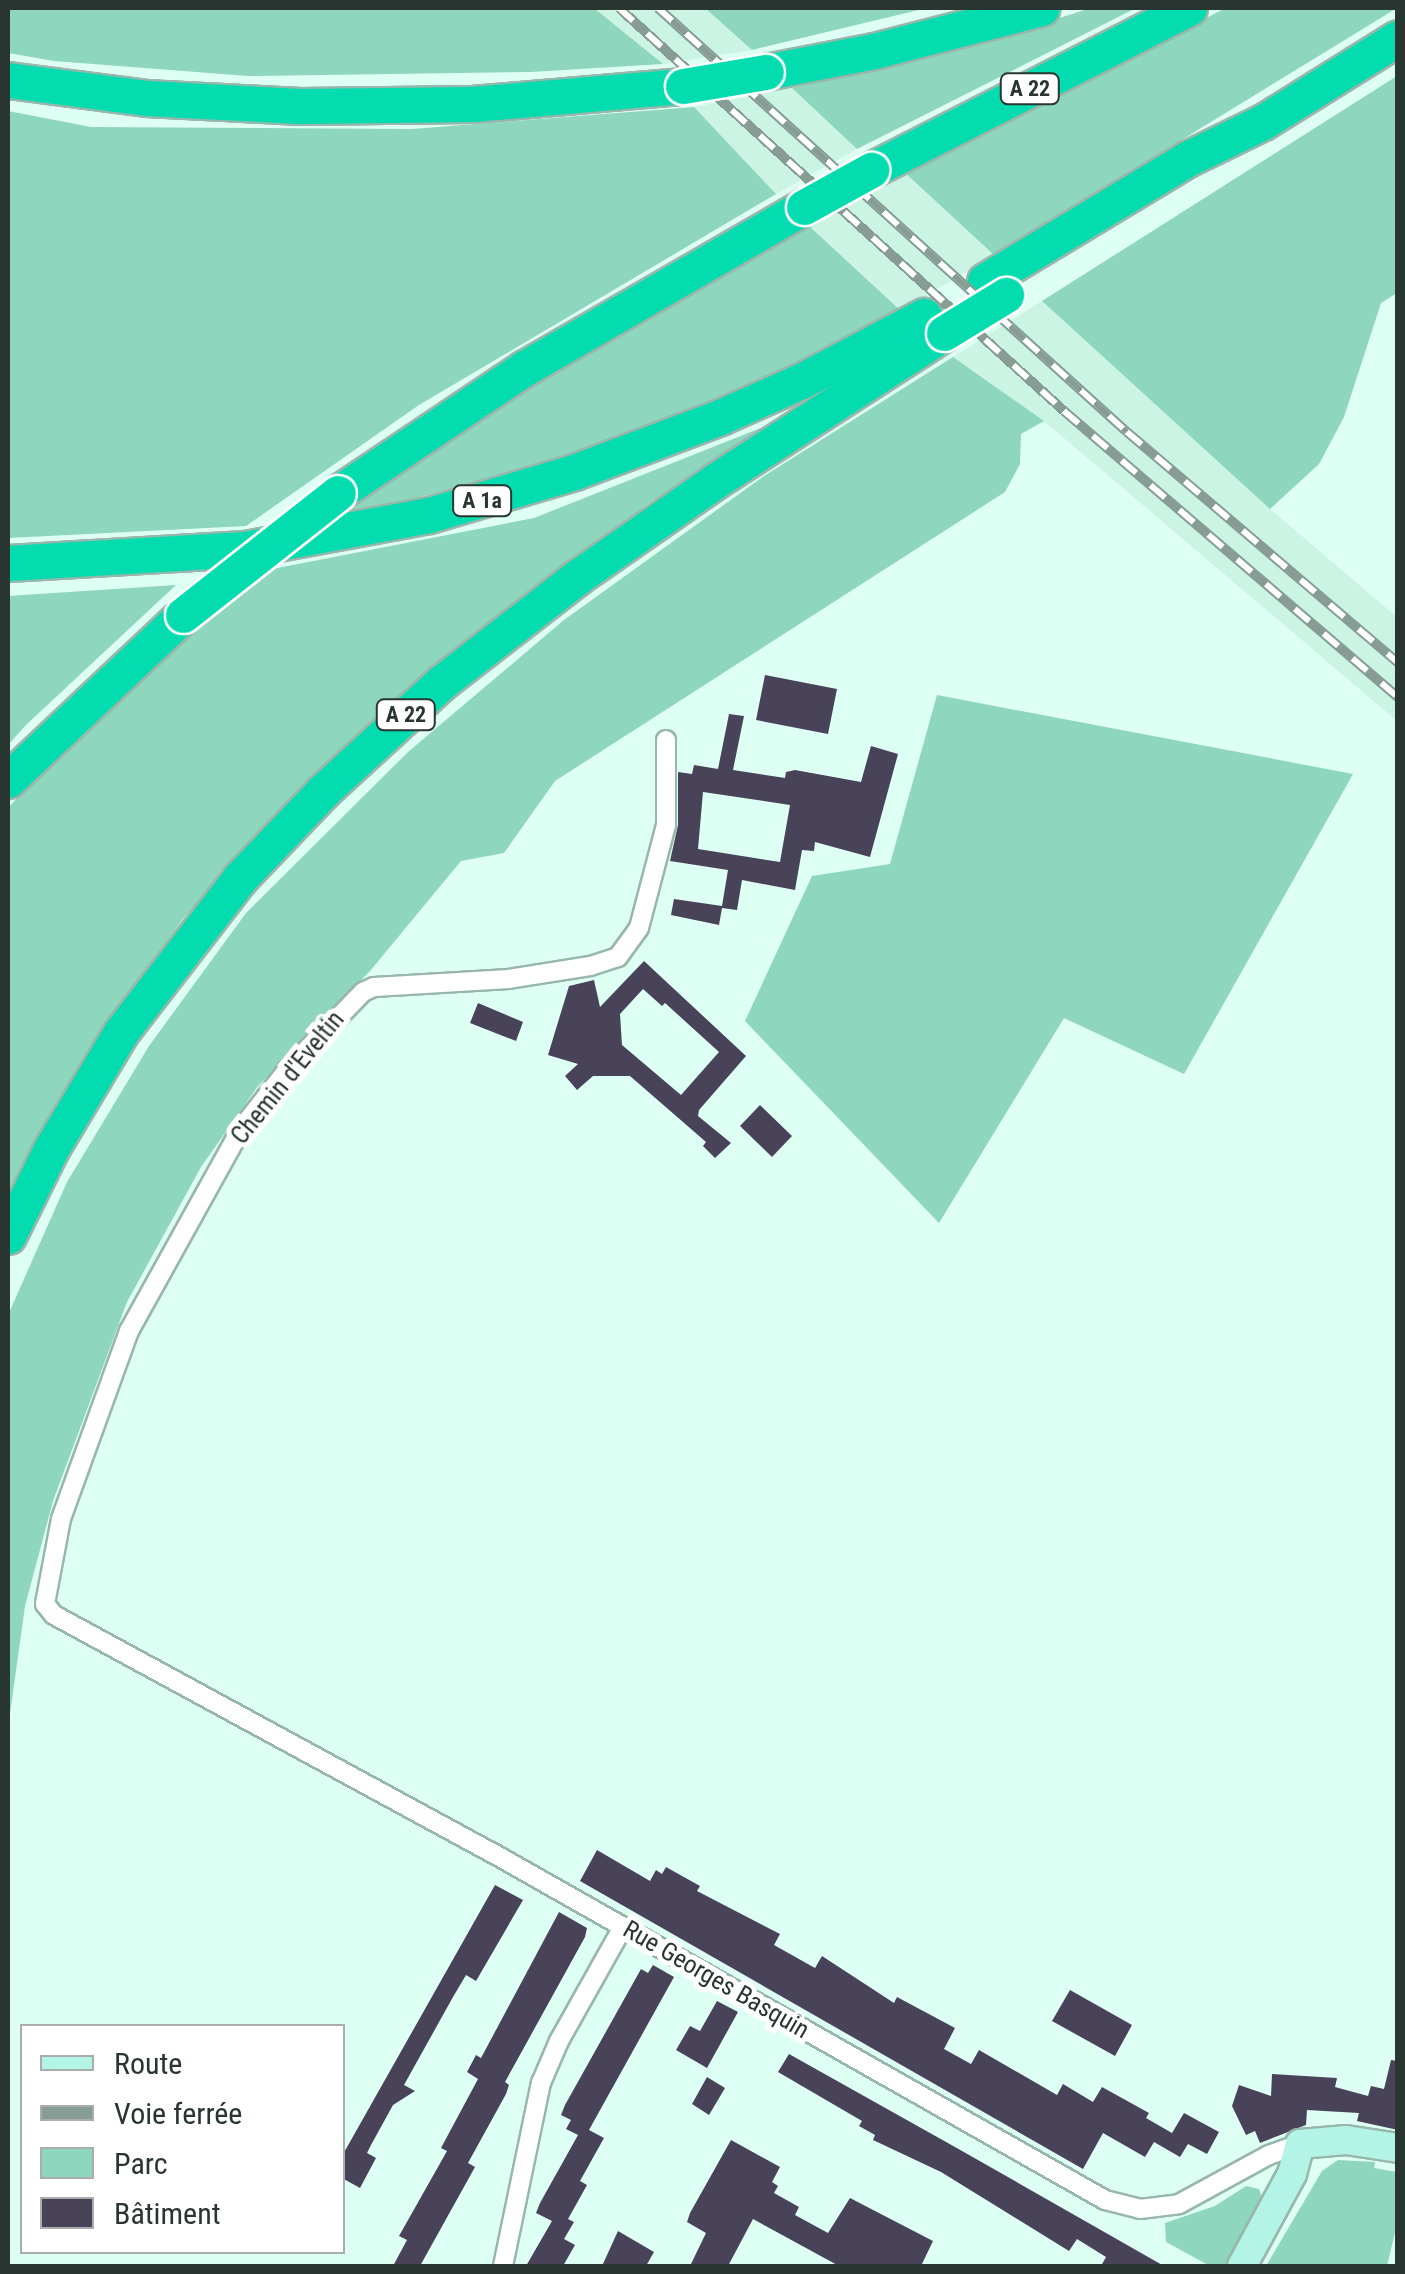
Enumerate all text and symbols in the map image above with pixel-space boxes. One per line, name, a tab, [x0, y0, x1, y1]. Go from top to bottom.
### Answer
road number: A 22	[998, 72, 1062, 106]
road number: A 1a	[452, 484, 512, 518]
road number: A 22	[374, 698, 438, 732]
street label: Chemin d'Eveltin	[225, 1005, 351, 1151]
street label: Rue Georges Basquin	[618, 1915, 814, 2045]
legend	[20, 2024, 345, 2254]
text: Route	[114, 2046, 182, 2081]
text: Voie ferrée	[114, 2096, 242, 2131]
text: Parc	[114, 2146, 168, 2181]
text: Bâtiment	[114, 2196, 221, 2231]

